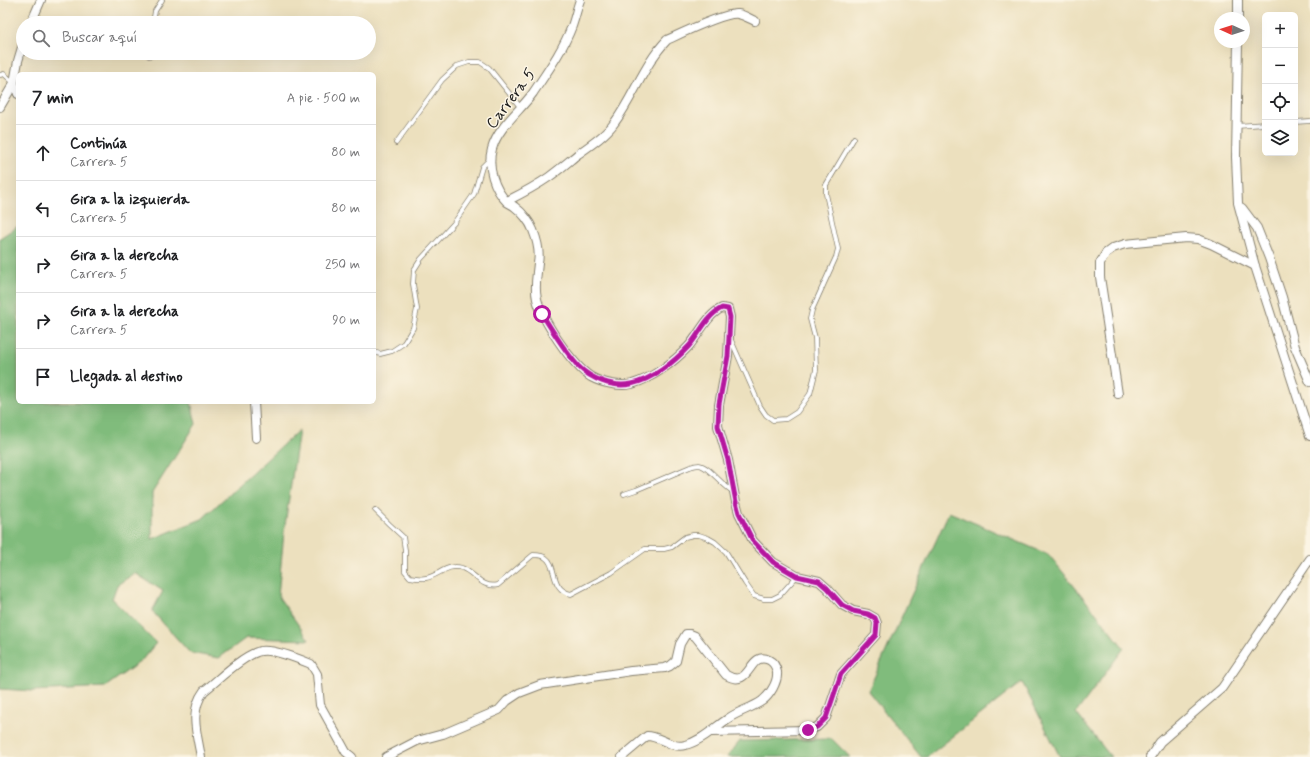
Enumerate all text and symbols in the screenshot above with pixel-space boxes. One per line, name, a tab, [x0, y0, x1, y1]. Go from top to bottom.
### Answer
north arrow	[1214, 12, 1250, 48]
map controls	[1262, 12, 1298, 156]
button: +	[1262, 12, 1298, 48]
search box	[16, 16, 376, 60]
icon: search	[30, 27, 52, 49]
text: Buscar aquí	[62, 28, 137, 48]
button: −	[1262, 48, 1298, 84]
street label: Carrera 5	[482, 64, 541, 133]
button: locate	[1262, 84, 1298, 120]
text: 7 min	[32, 87, 74, 109]
text: A pie · 500 m	[287, 90, 360, 107]
button: layers	[1262, 120, 1298, 156]
text: Continúa	[70, 134, 127, 154]
icon: ahead	[32, 142, 54, 164]
text: 80 m	[331, 144, 360, 161]
text: Carrera 5	[70, 154, 127, 171]
text: Gira a la izquierda	[70, 190, 189, 210]
icon: left	[32, 198, 54, 220]
text: 80 m	[331, 200, 360, 217]
text: Carrera 5	[70, 210, 127, 227]
text: Gira a la derecha	[70, 246, 179, 266]
icon: right	[32, 254, 54, 276]
text: 250 m	[325, 256, 360, 273]
text: Carrera 5	[70, 266, 127, 283]
text: Gira a la derecha	[70, 302, 179, 322]
route start	[533, 305, 551, 323]
icon: right	[32, 310, 54, 332]
text: 90 m	[332, 312, 360, 329]
text: Carrera 5	[70, 322, 127, 339]
icon: arrive	[32, 366, 54, 388]
text: Llegada al destino	[70, 367, 183, 387]
route end	[799, 721, 817, 739]

